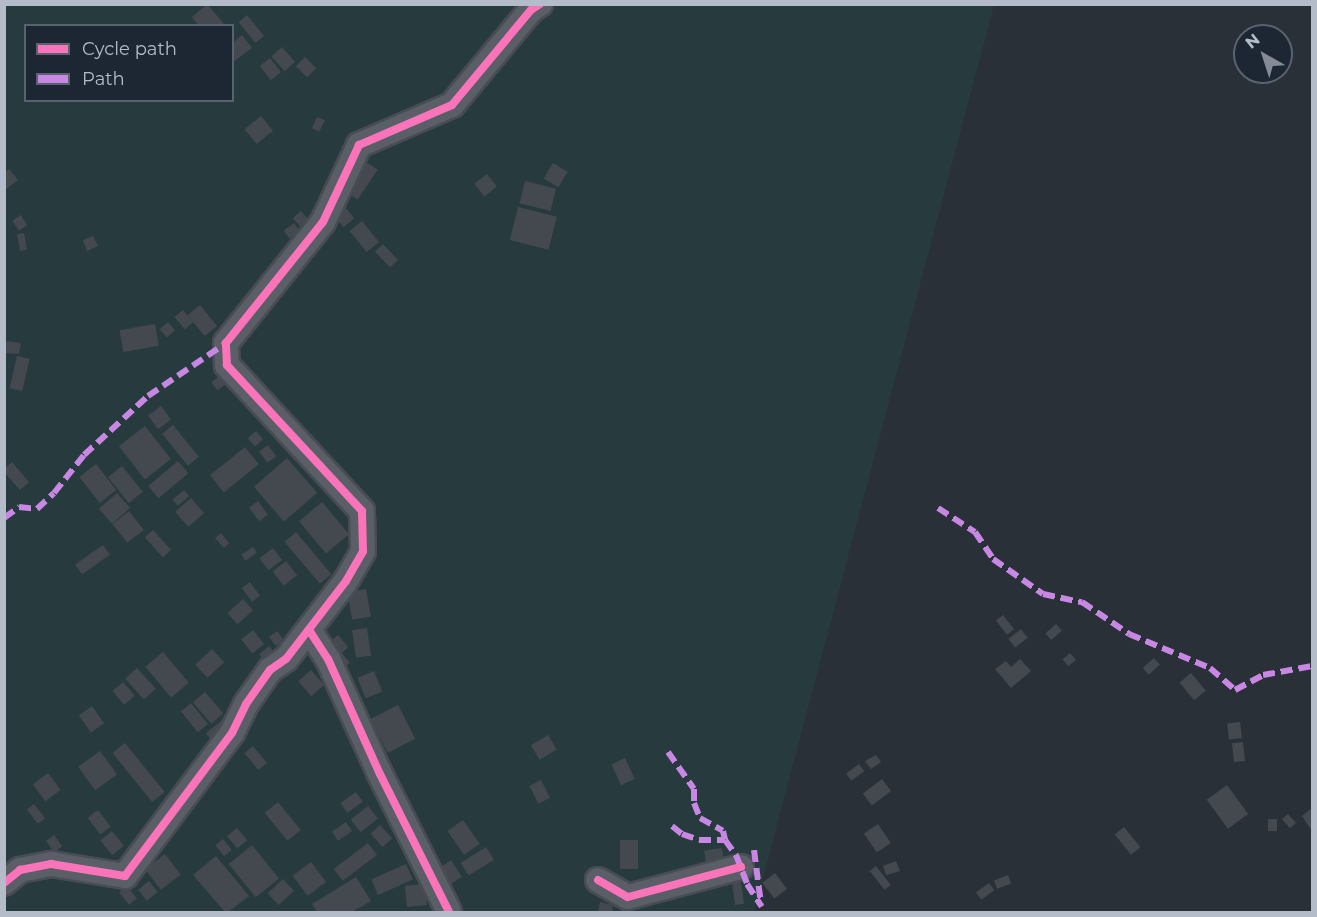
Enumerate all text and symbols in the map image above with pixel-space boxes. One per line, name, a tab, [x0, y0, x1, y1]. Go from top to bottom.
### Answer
legend	[24, 24, 234, 102]
north arrow	[1233, 24, 1293, 84]
text: N	[1242, 30, 1264, 53]
text: Cycle path	[82, 38, 177, 60]
text: Path	[82, 68, 125, 90]

